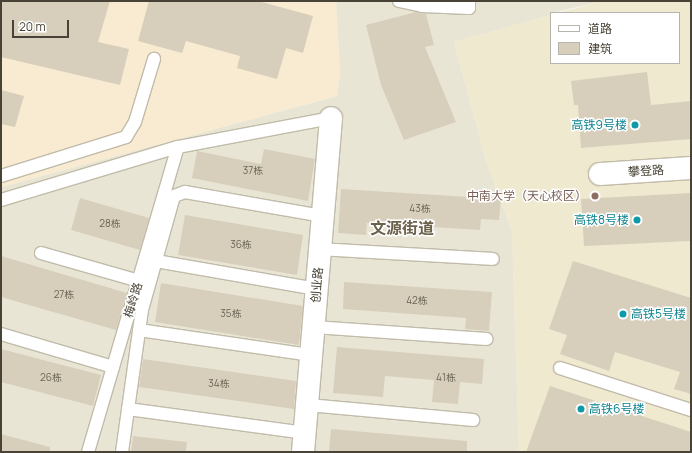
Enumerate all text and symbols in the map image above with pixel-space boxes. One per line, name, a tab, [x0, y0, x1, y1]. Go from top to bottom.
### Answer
scale bar	[14, 12, 71, 38]
legend	[550, 12, 680, 64]
text: 20 m	[19, 18, 46, 35]
text: 道路	[588, 20, 612, 37]
text: 建筑	[588, 40, 612, 57]
place label: 高铁9号楼	[572, 118, 627, 132]
marker: 高铁9号楼	[630, 120, 640, 130]
street label: 攀登路	[628, 163, 664, 179]
house number: 37栋	[243, 165, 263, 177]
place label: 中南大学（天心校区）	[467, 189, 587, 203]
marker: 中南大学（天心校区）	[590, 191, 600, 201]
house number: 43栋	[409, 203, 431, 215]
place label: 高铁8号楼	[574, 213, 629, 227]
marker: 高铁8号楼	[632, 215, 642, 225]
house number: 28栋	[99, 218, 121, 230]
district label: 文源街道	[370, 218, 434, 238]
house number: 36栋	[230, 239, 252, 251]
street label: 创业路	[308, 266, 326, 304]
street label: 梅岭路	[121, 281, 145, 319]
house number: 27栋	[54, 289, 74, 301]
house number: 42栋	[406, 295, 428, 307]
place label: 高铁5号楼	[631, 307, 686, 321]
house number: 35栋	[220, 308, 242, 320]
marker: 高铁5号楼	[618, 309, 628, 319]
house number: 26栋	[40, 372, 62, 384]
house number: 41栋	[436, 372, 456, 384]
house number: 34栋	[208, 378, 230, 390]
place label: 高铁6号楼	[589, 402, 644, 416]
marker: 高铁6号楼	[576, 404, 586, 414]

